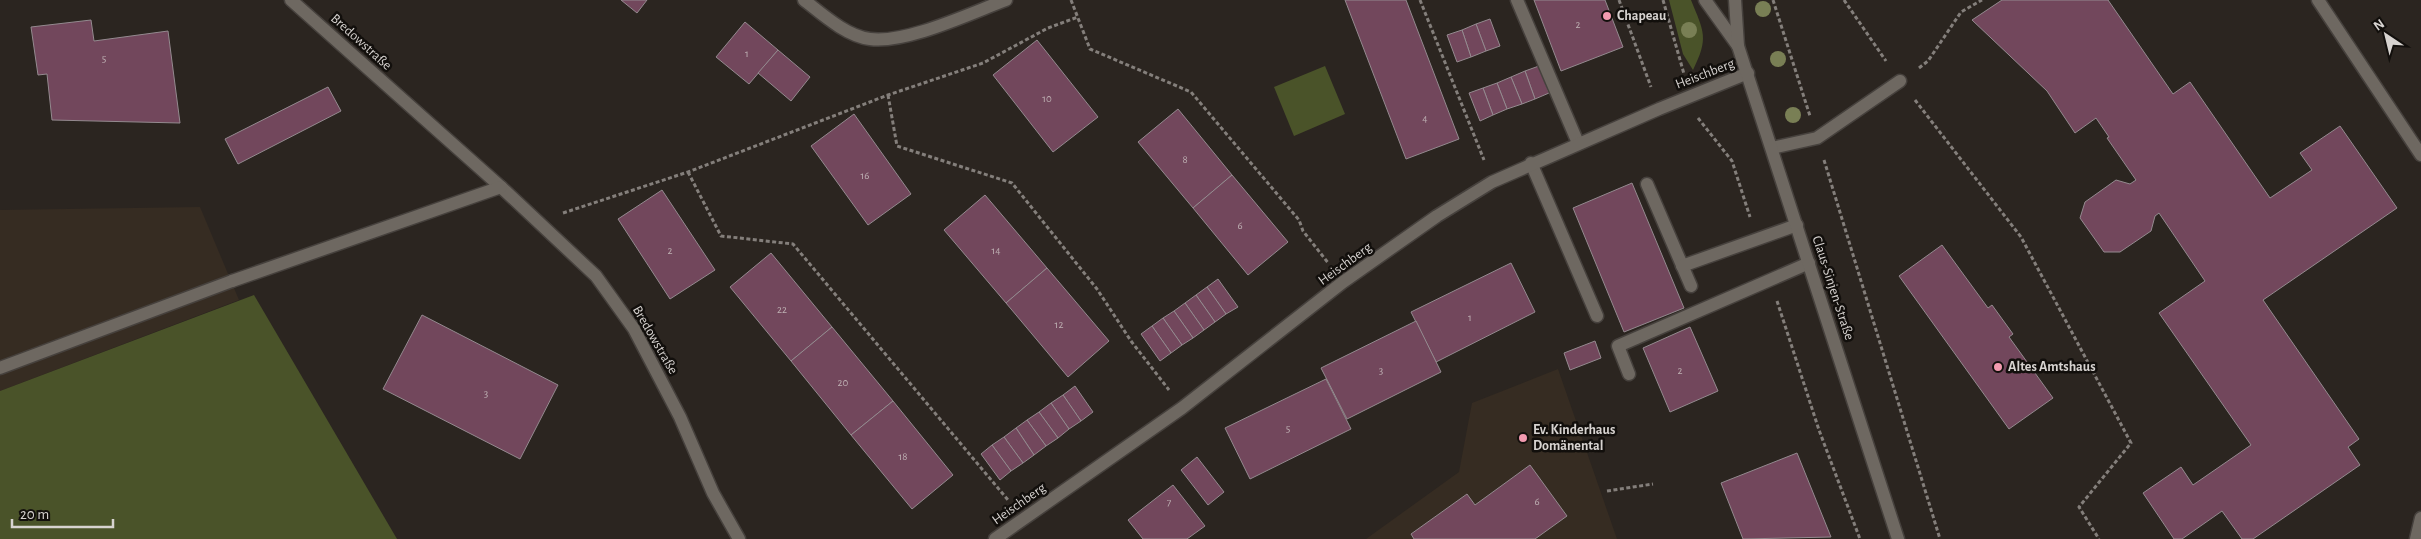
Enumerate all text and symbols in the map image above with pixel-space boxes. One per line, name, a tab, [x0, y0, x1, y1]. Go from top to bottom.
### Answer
place label: Chapeau	[1617, 9, 1667, 23]
marker: Chapeau	[1601, 10, 1613, 22]
north arrow	[2361, 10, 2411, 60]
street label: Bredowstraße	[328, 11, 394, 73]
text: N	[2371, 17, 2387, 34]
house number: 2	[1575, 19, 1581, 30]
house number: 1	[745, 48, 749, 59]
house number: 5	[102, 53, 107, 64]
street label: Heischberg	[1674, 56, 1737, 92]
house number: 10	[1042, 93, 1052, 104]
house number: 4	[1422, 113, 1428, 124]
house number: 8	[1182, 154, 1188, 165]
house number: 16	[861, 170, 869, 181]
house number: 6	[1237, 220, 1243, 231]
street label: Claus-Sinjen-Straße	[1810, 234, 1856, 342]
street label: Heischberg	[1316, 240, 1374, 288]
house number: 2	[667, 245, 673, 256]
house number: 14	[991, 245, 1001, 256]
street label: Bredowstraße	[630, 303, 680, 377]
house number: 22	[777, 304, 787, 315]
house number: 1	[1468, 312, 1472, 323]
house number: 12	[1055, 319, 1063, 330]
place label: Altes Amtshaus	[2008, 360, 2096, 374]
marker: Altes Amtshaus	[1992, 361, 2004, 373]
house number: 3	[1379, 365, 1384, 376]
house number: 2	[1677, 365, 1683, 376]
house number: 20	[838, 377, 849, 388]
house number: 3	[484, 388, 489, 399]
house number: 5	[1286, 423, 1291, 434]
place label: Ev. Kinderhaus Domänental	[1533, 423, 1615, 453]
marker: Ev. Kinderhaus Domänental	[1517, 432, 1529, 444]
house number: 18	[899, 451, 908, 462]
street label: Heischberg	[990, 480, 1049, 528]
scale bar	[12, 496, 114, 528]
house number: 6	[1534, 496, 1540, 507]
house number: 7	[1167, 497, 1172, 508]
text: 20 m	[20, 507, 49, 522]

